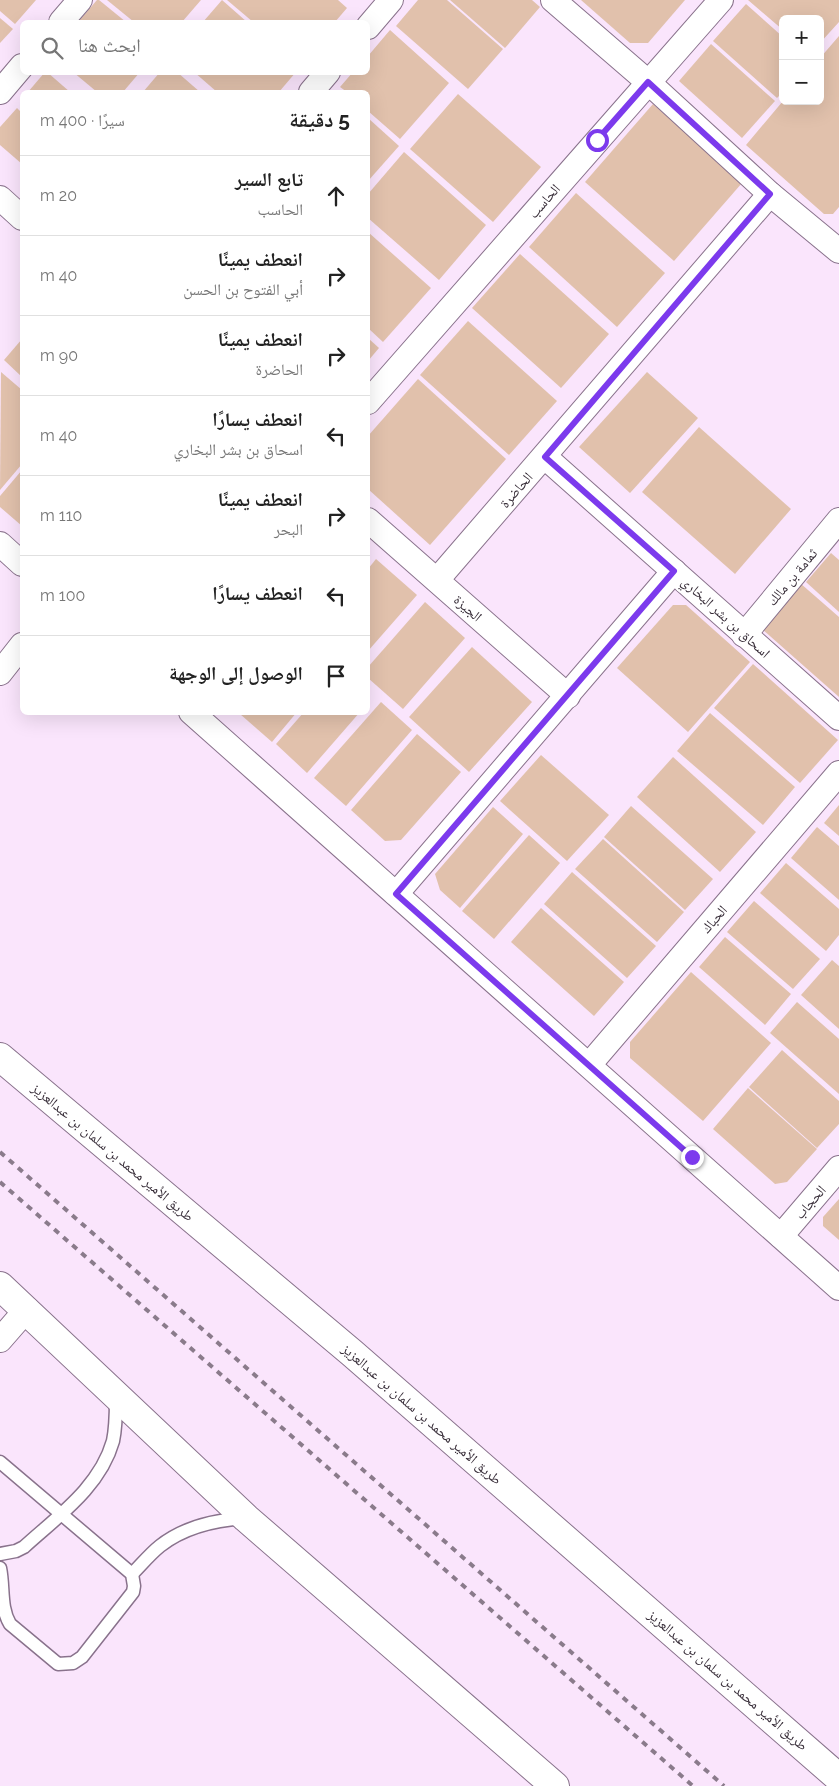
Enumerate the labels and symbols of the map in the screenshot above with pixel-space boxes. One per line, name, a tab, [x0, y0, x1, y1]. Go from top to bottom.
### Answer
route start	[586, 129, 609, 152]
street label: الحاسب	[525, 181, 563, 222]
street label: الحاضرة	[496, 469, 536, 512]
street label: ثمامة بن مالك	[764, 545, 821, 609]
street label: اسحاق بن بشر البخاري	[676, 573, 773, 664]
street label: الجيزة	[450, 591, 485, 625]
street label: الحباك	[698, 902, 731, 936]
street label: طريق الأمير محمد بن سلمان بن عبدالعزيز	[27, 1079, 197, 1226]
route end	[681, 1146, 704, 1169]
street label: الحجاب	[791, 1182, 829, 1222]
street label: طريق الأمير محمد بن سلمان بن عبدالعزيز	[337, 1340, 505, 1489]
street label: طريق الأمير محمد بن سلمان بن عبدالعزيز	[643, 1606, 811, 1755]

